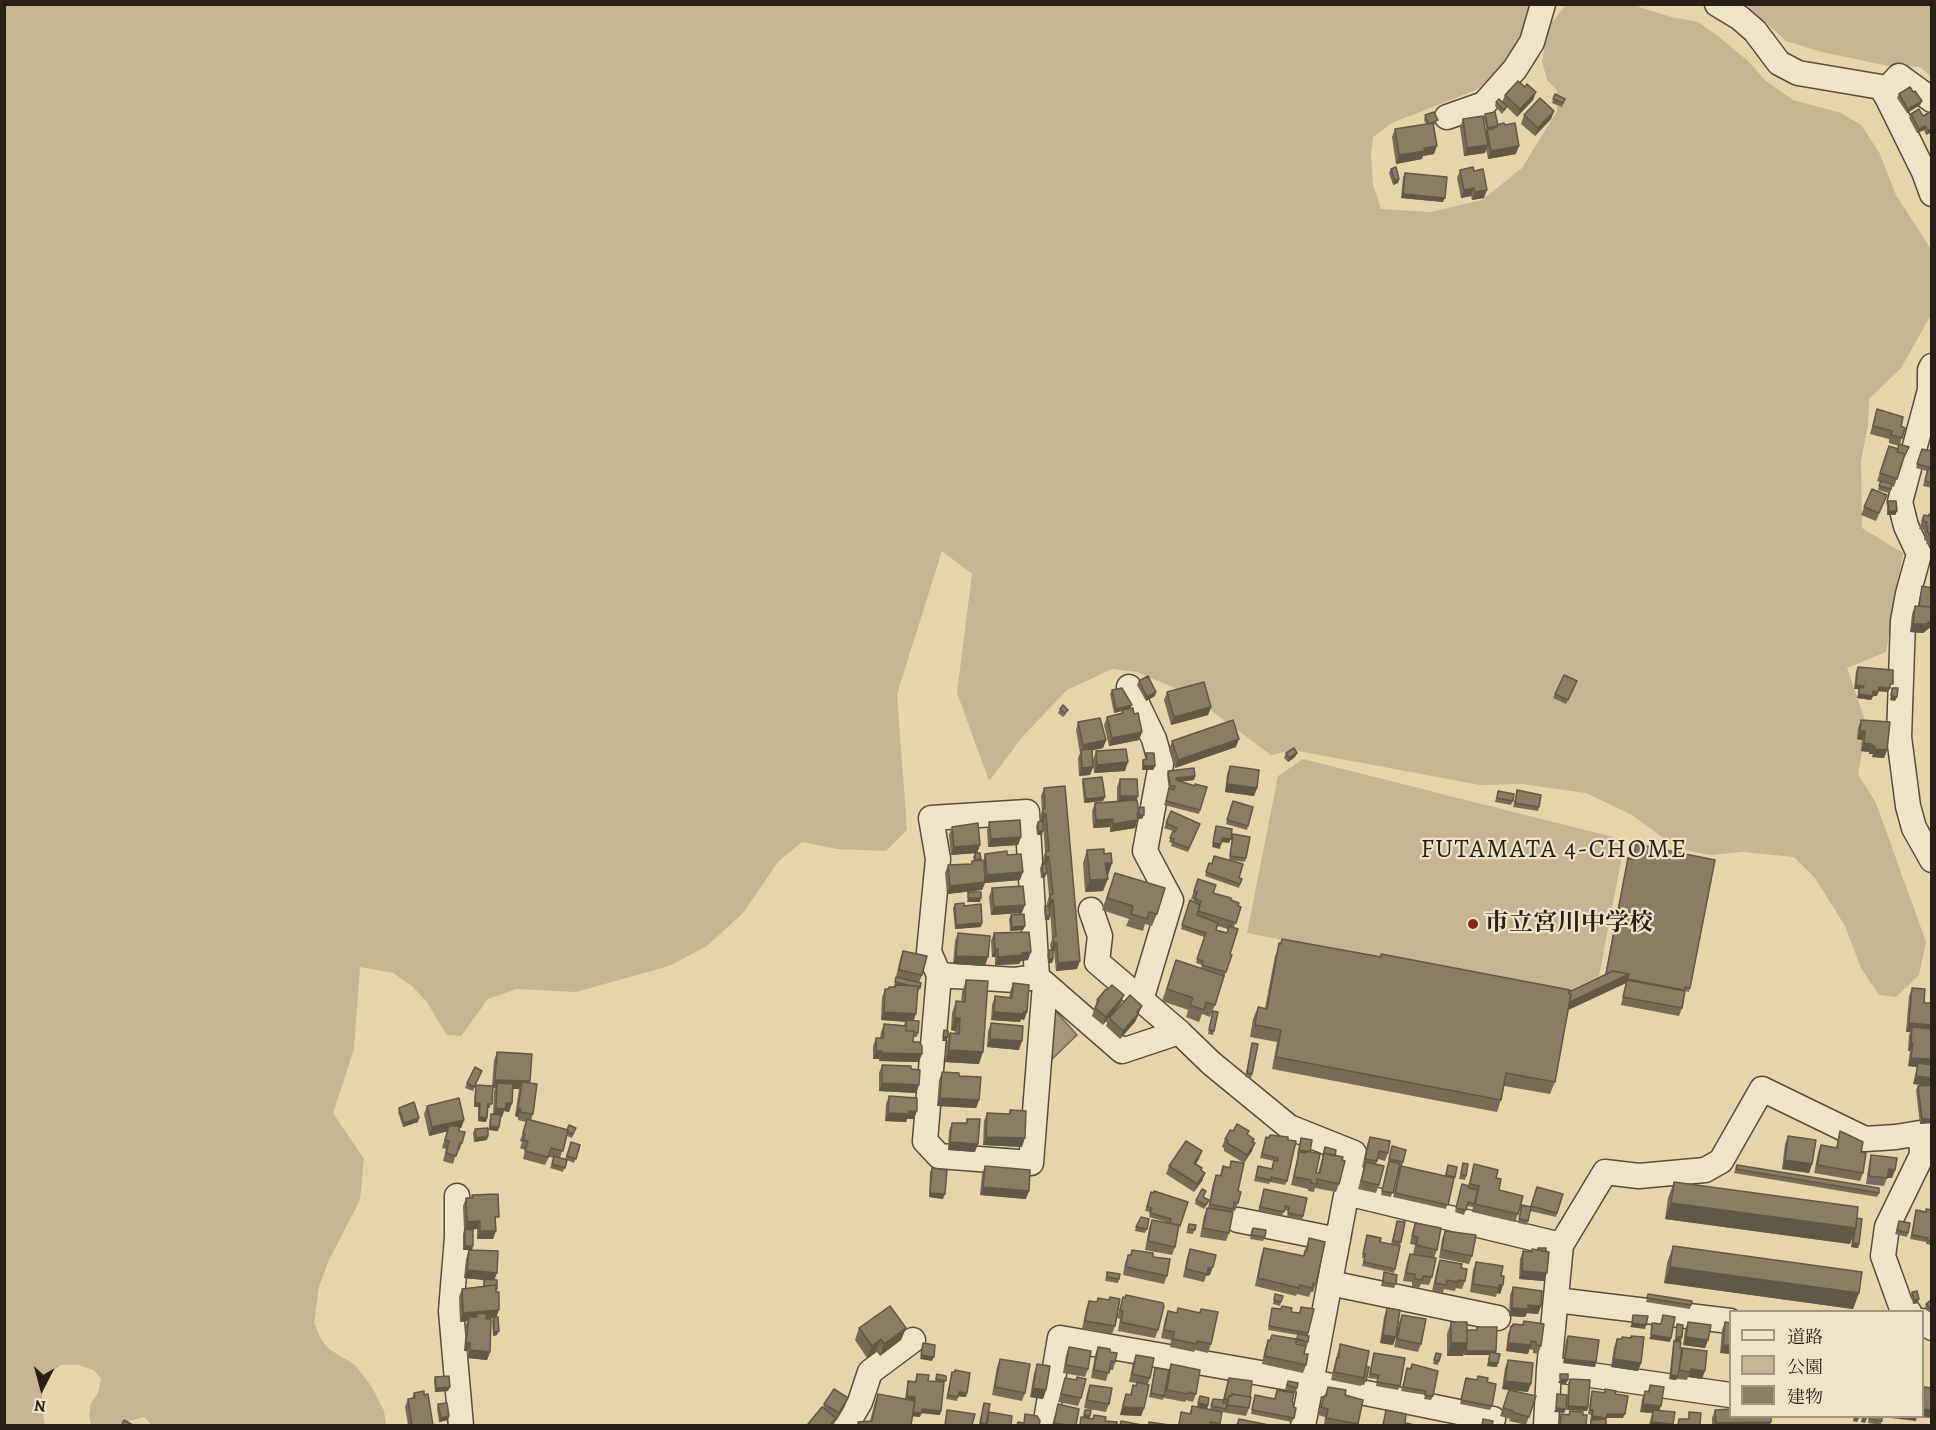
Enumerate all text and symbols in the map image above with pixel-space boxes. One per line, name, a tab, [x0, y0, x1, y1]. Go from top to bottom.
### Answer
district label: FUTAMATA 4-CHOME	[1420, 835, 1688, 867]
place label: 市立宮川中学校	[1485, 910, 1653, 938]
marker: 市立宮川中学校	[1466, 917, 1480, 931]
legend	[1729, 1310, 1924, 1418]
text: 道路	[1787, 1325, 1823, 1349]
text: 公園	[1787, 1355, 1823, 1379]
north arrow	[12, 1358, 72, 1418]
text: 建物	[1787, 1385, 1823, 1409]
text: N	[33, 1394, 47, 1417]

